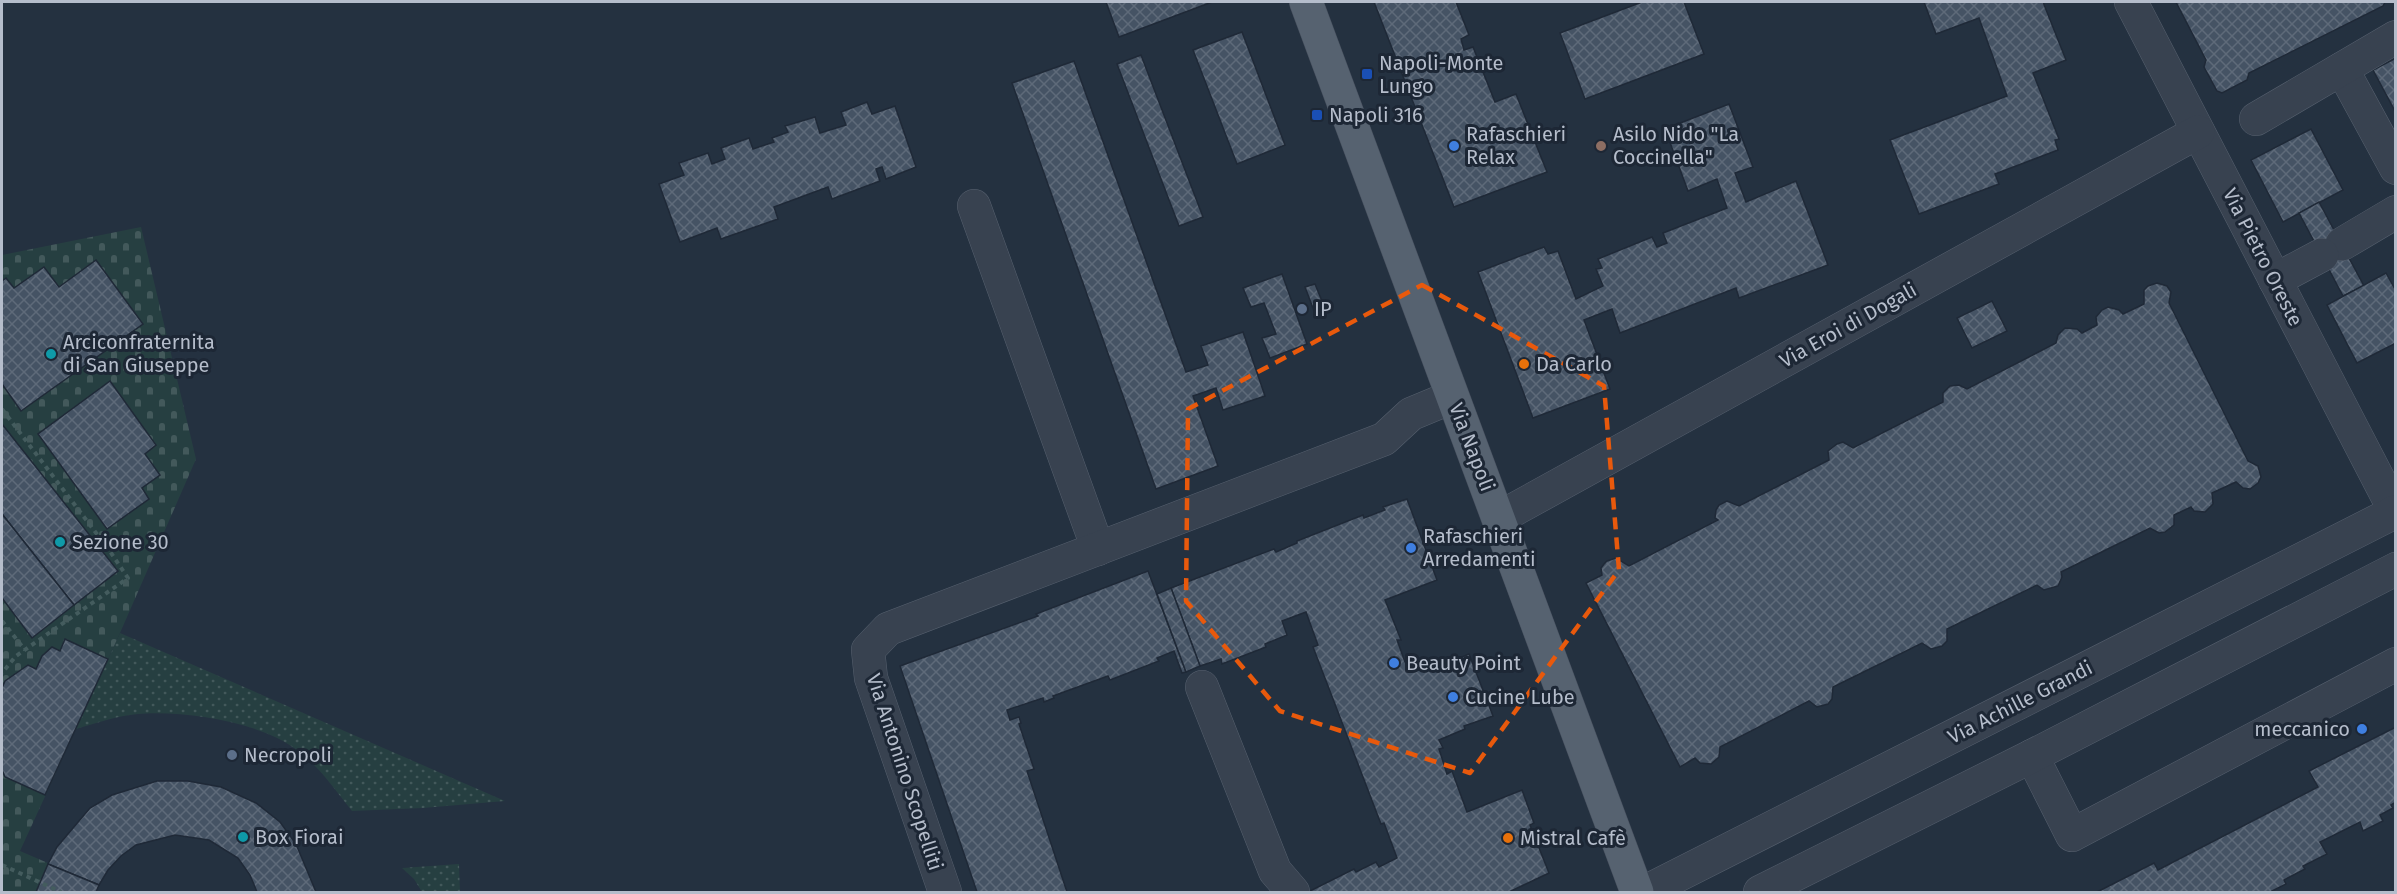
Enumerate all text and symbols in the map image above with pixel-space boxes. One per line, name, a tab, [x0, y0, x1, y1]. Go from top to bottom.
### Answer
place label: Napoli-Monte Lungo	[1379, 51, 1503, 98]
marker: Napoli-Monte Lungo	[1360, 67, 1374, 81]
place label: Napoli 316	[1329, 103, 1423, 127]
marker: Napoli 316	[1310, 108, 1324, 122]
place label: Rafaschieri Relax	[1466, 122, 1566, 169]
place label: Asilo Nido "La Coccinella"	[1613, 122, 1739, 169]
marker: Rafaschieri Relax	[1447, 139, 1461, 153]
marker: Asilo Nido "La Coccinella"	[1594, 139, 1608, 153]
street label: Via Pietro Oreste	[2218, 184, 2308, 330]
street label: Via Eroi di Dogali	[1775, 277, 1921, 373]
place label: IP	[1314, 297, 1332, 321]
marker: IP	[1295, 302, 1309, 316]
place label: Arciconfraternita di San Giuseppe	[63, 330, 215, 377]
marker: Arciconfraternita di San Giuseppe	[44, 347, 58, 361]
place label: Da Carlo	[1536, 352, 1612, 376]
marker: Da Carlo	[1517, 357, 1531, 371]
street label: Via Napoli	[1444, 399, 1500, 495]
place label: Rafaschieri Arredamenti	[1423, 524, 1536, 571]
place label: Sezione 30	[72, 530, 169, 554]
marker: Sezione 30	[53, 535, 67, 549]
marker: Rafaschieri Arredamenti	[1404, 541, 1418, 555]
place label: Beauty Point	[1406, 651, 1522, 675]
street label: Via Achille Grandi	[1944, 655, 2096, 749]
marker: Beauty Point	[1387, 656, 1401, 670]
street label: Via Antonino Scopelliti	[862, 671, 948, 873]
place label: Cucine Lube	[1465, 685, 1575, 709]
marker: Cucine Lube	[1446, 690, 1460, 704]
place label: meccanico	[2254, 717, 2350, 741]
marker: meccanico	[2355, 722, 2369, 736]
place label: Necropoli	[244, 743, 332, 767]
marker: Necropoli	[225, 748, 239, 762]
place label: Box Fiorai	[255, 825, 344, 849]
place label: Mistral Cafè	[1520, 826, 1626, 850]
marker: Box Fiorai	[236, 830, 250, 844]
marker: Mistral Cafè	[1501, 831, 1515, 845]

